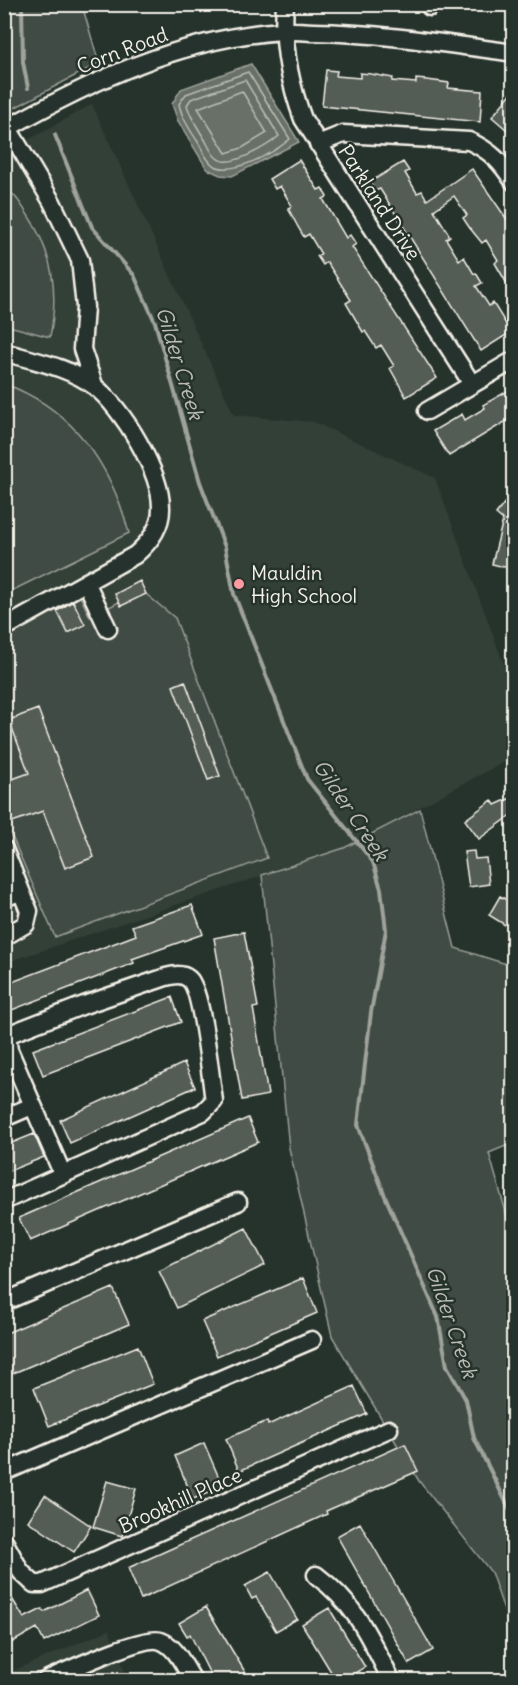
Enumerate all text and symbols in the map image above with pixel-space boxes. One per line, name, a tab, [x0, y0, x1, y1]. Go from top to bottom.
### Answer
street label: Corn Road	[73, 21, 171, 79]
street label: Parkland Drive	[333, 140, 427, 264]
water label: Gilder Creek	[150, 303, 210, 424]
place label: Mauldin High School	[251, 560, 357, 608]
marker: Mauldin High School	[232, 577, 246, 591]
water label: Gilder Creek	[307, 754, 396, 867]
water label: Gilder Creek	[420, 1262, 484, 1383]
street label: Brookhill Place	[115, 1462, 245, 1538]

